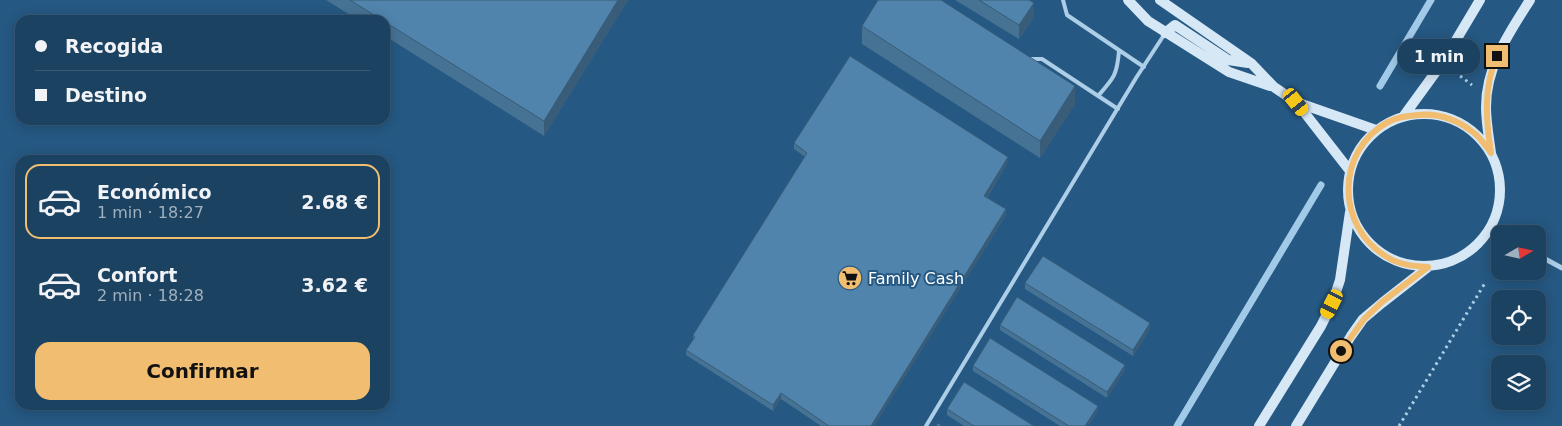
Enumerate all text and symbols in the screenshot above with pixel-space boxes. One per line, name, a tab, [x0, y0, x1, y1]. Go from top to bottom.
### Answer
text: Recogida	[65, 35, 163, 57]
callout: 1 min	[1397, 38, 1480, 74]
route end	[1486, 45, 1508, 67]
text: 1 min	[1414, 47, 1464, 66]
text: Destino	[65, 84, 147, 106]
car	[1280, 86, 1311, 118]
icon: car	[37, 179, 82, 224]
text: Económico	[97, 181, 212, 203]
text: 2.68 €	[301, 191, 368, 213]
text: 1 min · 18:27	[97, 203, 204, 222]
north arrow	[1491, 225, 1546, 280]
map controls	[1491, 225, 1546, 410]
icon: car	[37, 262, 82, 307]
text: Confort	[97, 264, 177, 286]
supermarket icon: Family Cash	[837, 265, 863, 291]
place label: Family Cash	[868, 269, 964, 288]
text: 3.62 €	[301, 274, 368, 296]
text: 2 min · 18:28	[97, 286, 204, 305]
car	[1318, 287, 1345, 321]
button: locate	[1491, 290, 1546, 345]
route start	[1330, 340, 1352, 362]
button: Confirmar	[35, 342, 370, 400]
button: layers	[1491, 355, 1546, 410]

